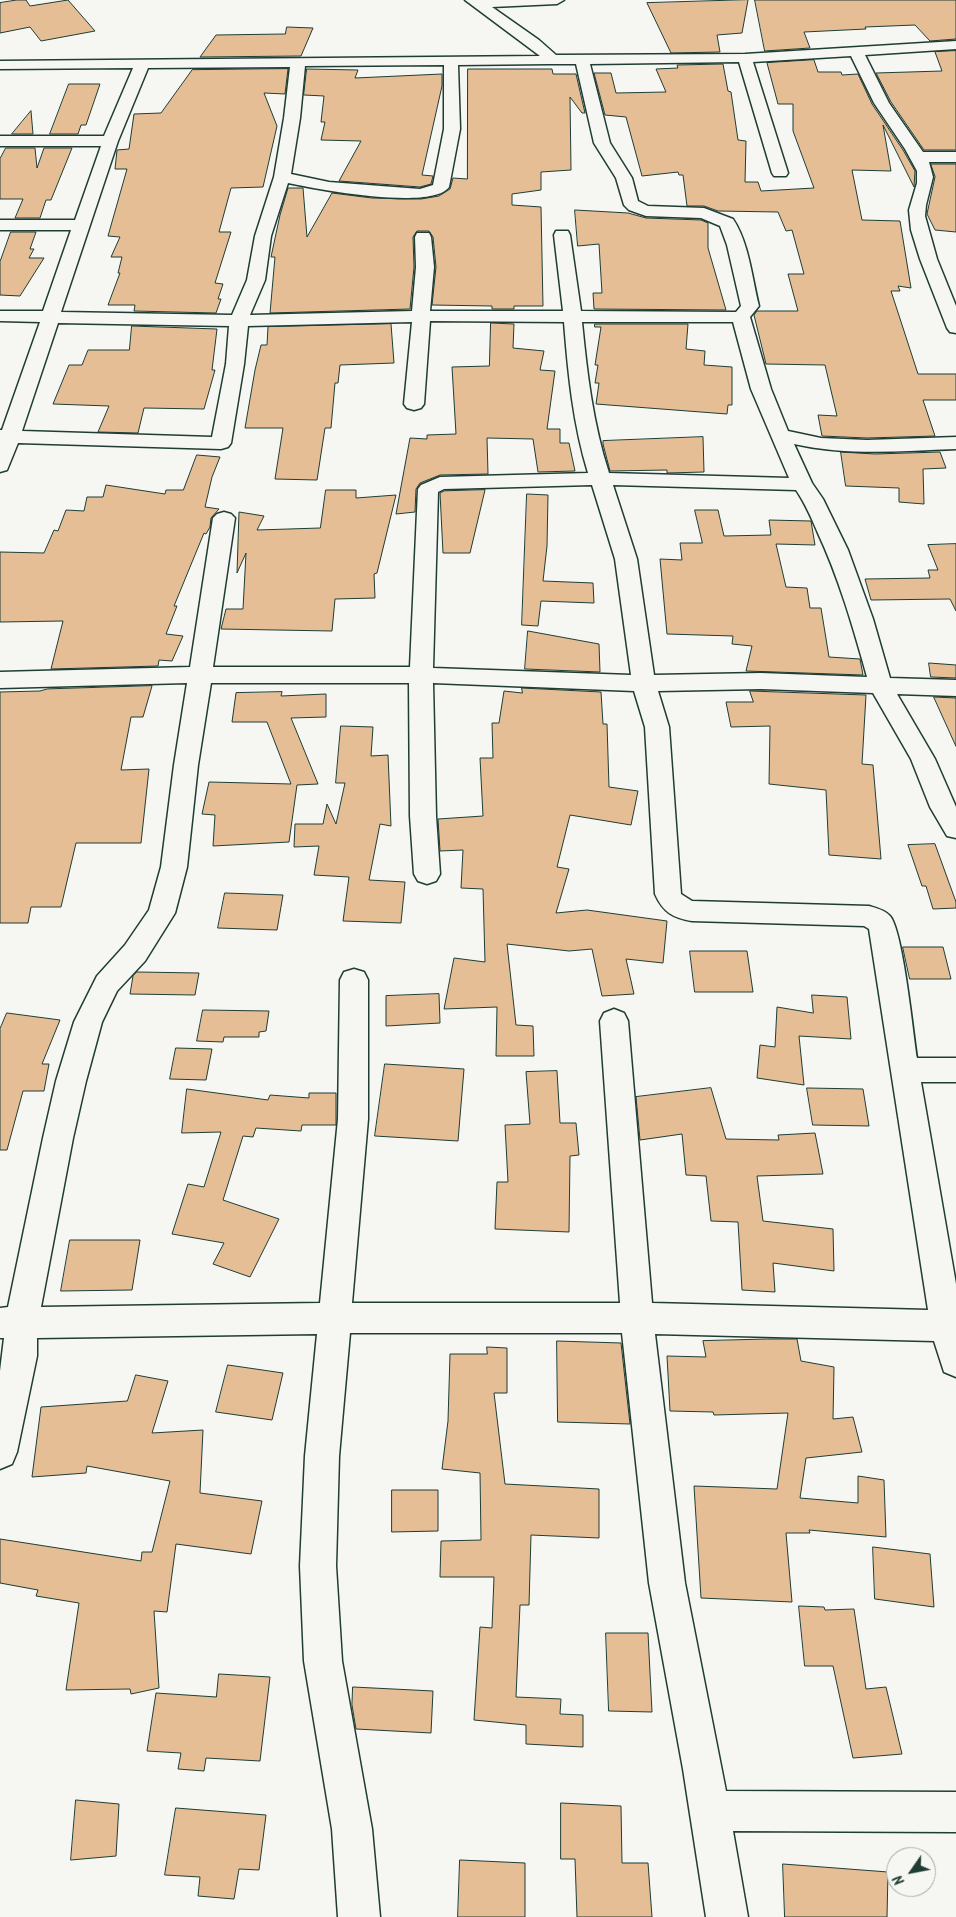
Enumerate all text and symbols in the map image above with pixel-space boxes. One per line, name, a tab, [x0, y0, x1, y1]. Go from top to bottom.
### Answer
north arrow	[886, 1847, 936, 1897]
text: N	[888, 1870, 911, 1889]

